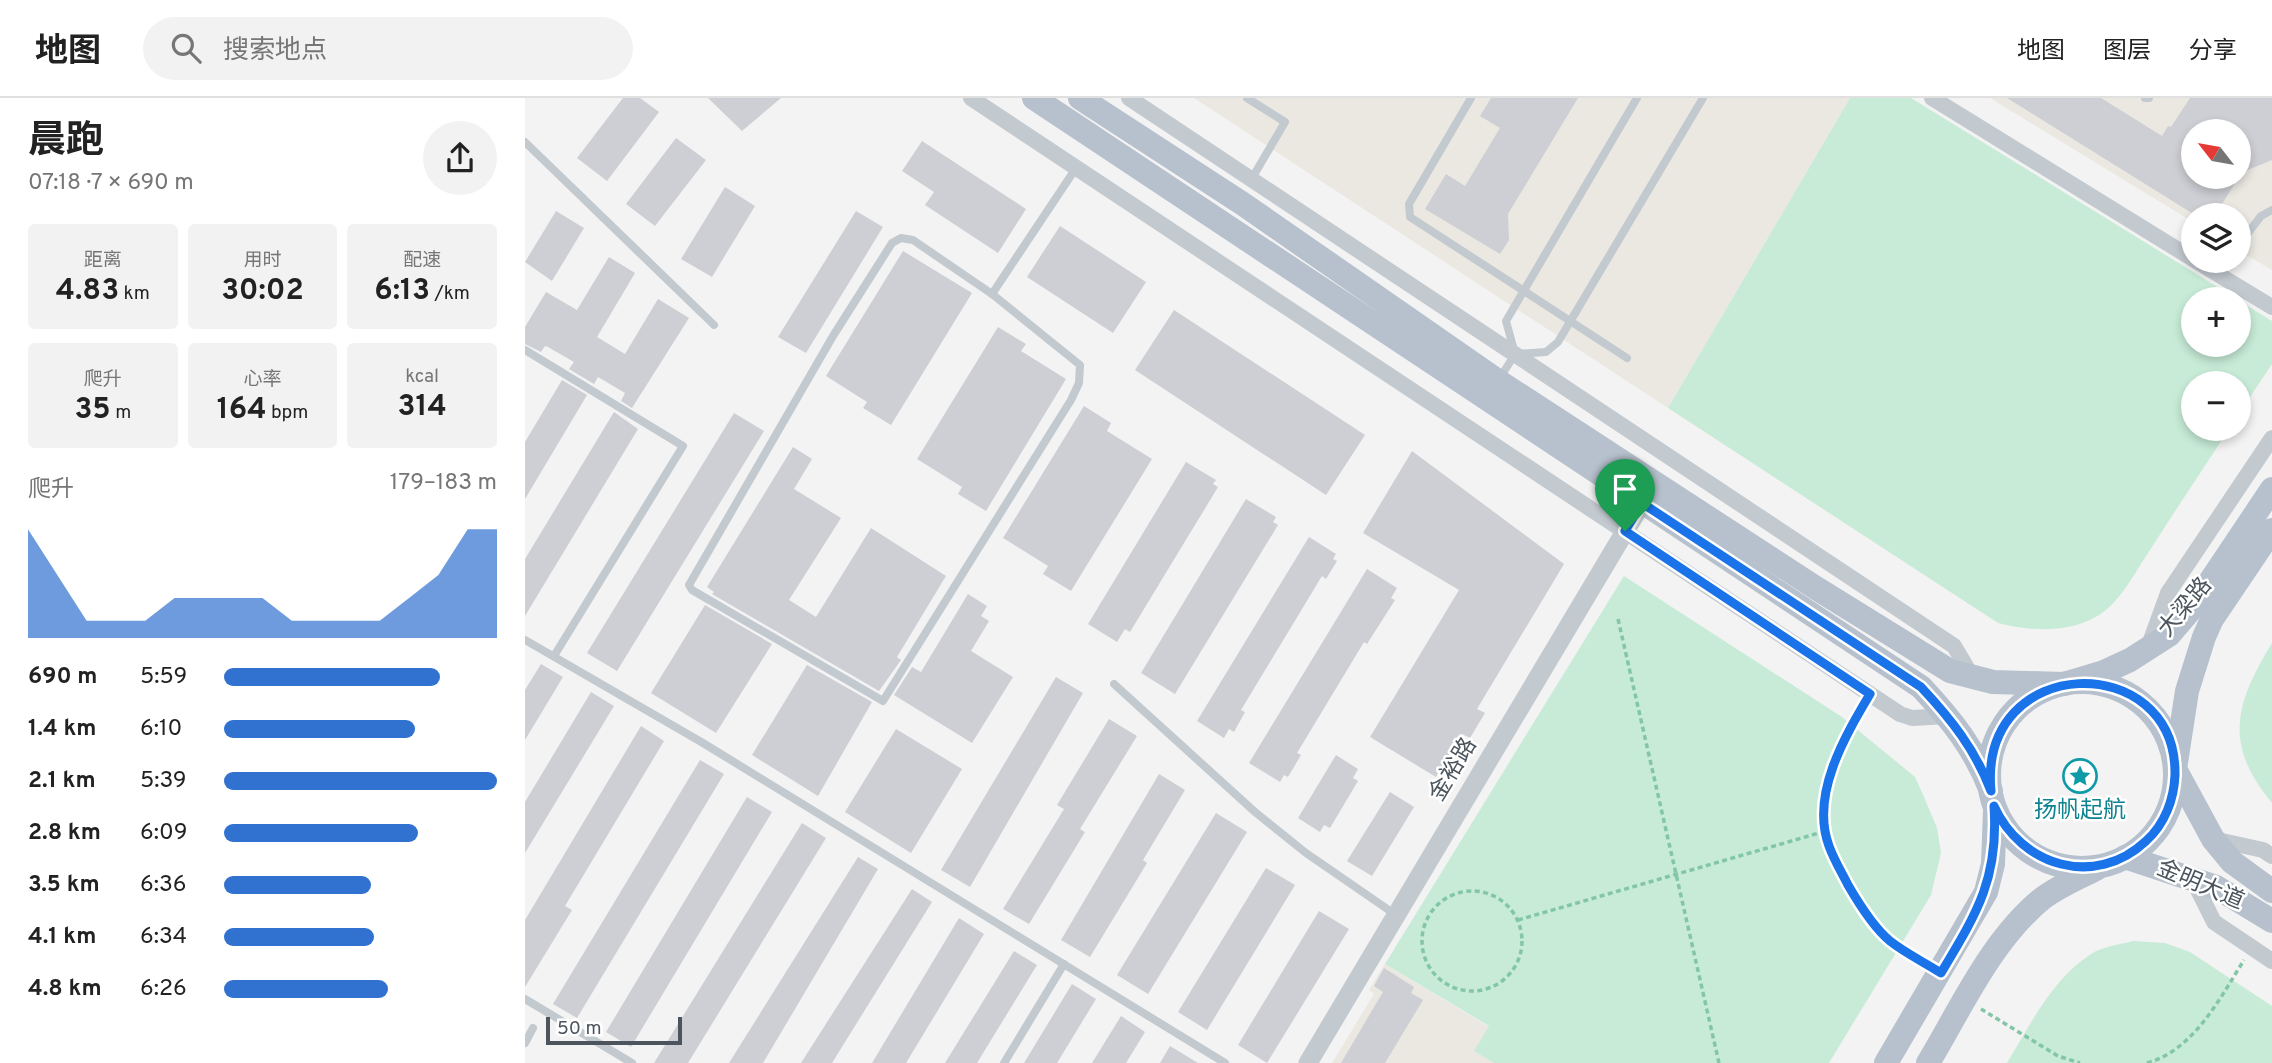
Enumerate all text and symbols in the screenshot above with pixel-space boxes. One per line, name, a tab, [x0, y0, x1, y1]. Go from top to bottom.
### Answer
search box	[143, 17, 633, 80]
icon: search	[167, 29, 205, 67]
text: 地图	[35, 32, 101, 74]
text: 搜索地点	[223, 35, 327, 68]
text: 地图	[2017, 37, 2065, 67]
text: 图层	[2103, 37, 2151, 67]
text: 分享	[2189, 37, 2237, 67]
text: 晨跑	[28, 118, 104, 167]
north arrow	[2181, 119, 2251, 189]
map controls	[2181, 119, 2251, 441]
button: share	[423, 121, 497, 195]
text: 07:18 · 7 × 690 m	[28, 169, 194, 198]
button: layers	[2181, 203, 2251, 273]
text: 距离	[84, 249, 122, 273]
text: 用时	[243, 249, 282, 273]
text: 配速	[403, 249, 441, 273]
text: 4.83	[56, 273, 119, 310]
text: 30:02	[221, 273, 304, 310]
text: 6:13	[374, 273, 430, 310]
text: km	[119, 282, 150, 306]
text: /km	[430, 282, 470, 306]
button: +	[2181, 287, 2251, 357]
text: kcal	[405, 365, 439, 389]
text: 爬升	[84, 368, 122, 392]
text: 心率	[243, 368, 282, 392]
button: −	[2181, 371, 2251, 441]
text: 314	[398, 389, 447, 426]
text: 35	[74, 392, 111, 429]
text: 164	[217, 392, 266, 429]
text: m	[111, 401, 131, 425]
text: bpm	[266, 401, 308, 425]
pin	[1595, 459, 1655, 531]
text: 179–183 m	[390, 469, 497, 498]
icon: arrive	[1606, 470, 1644, 508]
text: 爬升	[28, 476, 74, 505]
street label: 大梁路	[2153, 572, 2219, 644]
text: 690 m	[28, 663, 97, 692]
text: 5:59	[140, 663, 187, 692]
text: 1.4 km	[28, 715, 96, 744]
text: 6:10	[140, 715, 182, 744]
street label: 金裕路	[1424, 733, 1484, 807]
place icon: 扬帆起航	[2061, 757, 2099, 795]
text: 2.1 km	[28, 767, 96, 796]
text: 5:39	[140, 767, 187, 796]
place label: 扬帆起航	[2034, 797, 2126, 826]
text: 2.8 km	[28, 819, 101, 848]
text: 6:09	[140, 819, 187, 848]
street label: 金明大道	[2152, 855, 2248, 917]
text: 3.5 km	[28, 871, 100, 900]
text: 6:36	[140, 871, 186, 900]
text: 4.1 km	[28, 923, 96, 952]
text: 6:34	[140, 923, 187, 952]
text: 4.8 km	[28, 975, 102, 1004]
text: 6:26	[140, 975, 187, 1004]
scale bar	[546, 1014, 683, 1046]
text: 50 m	[557, 1017, 602, 1041]

